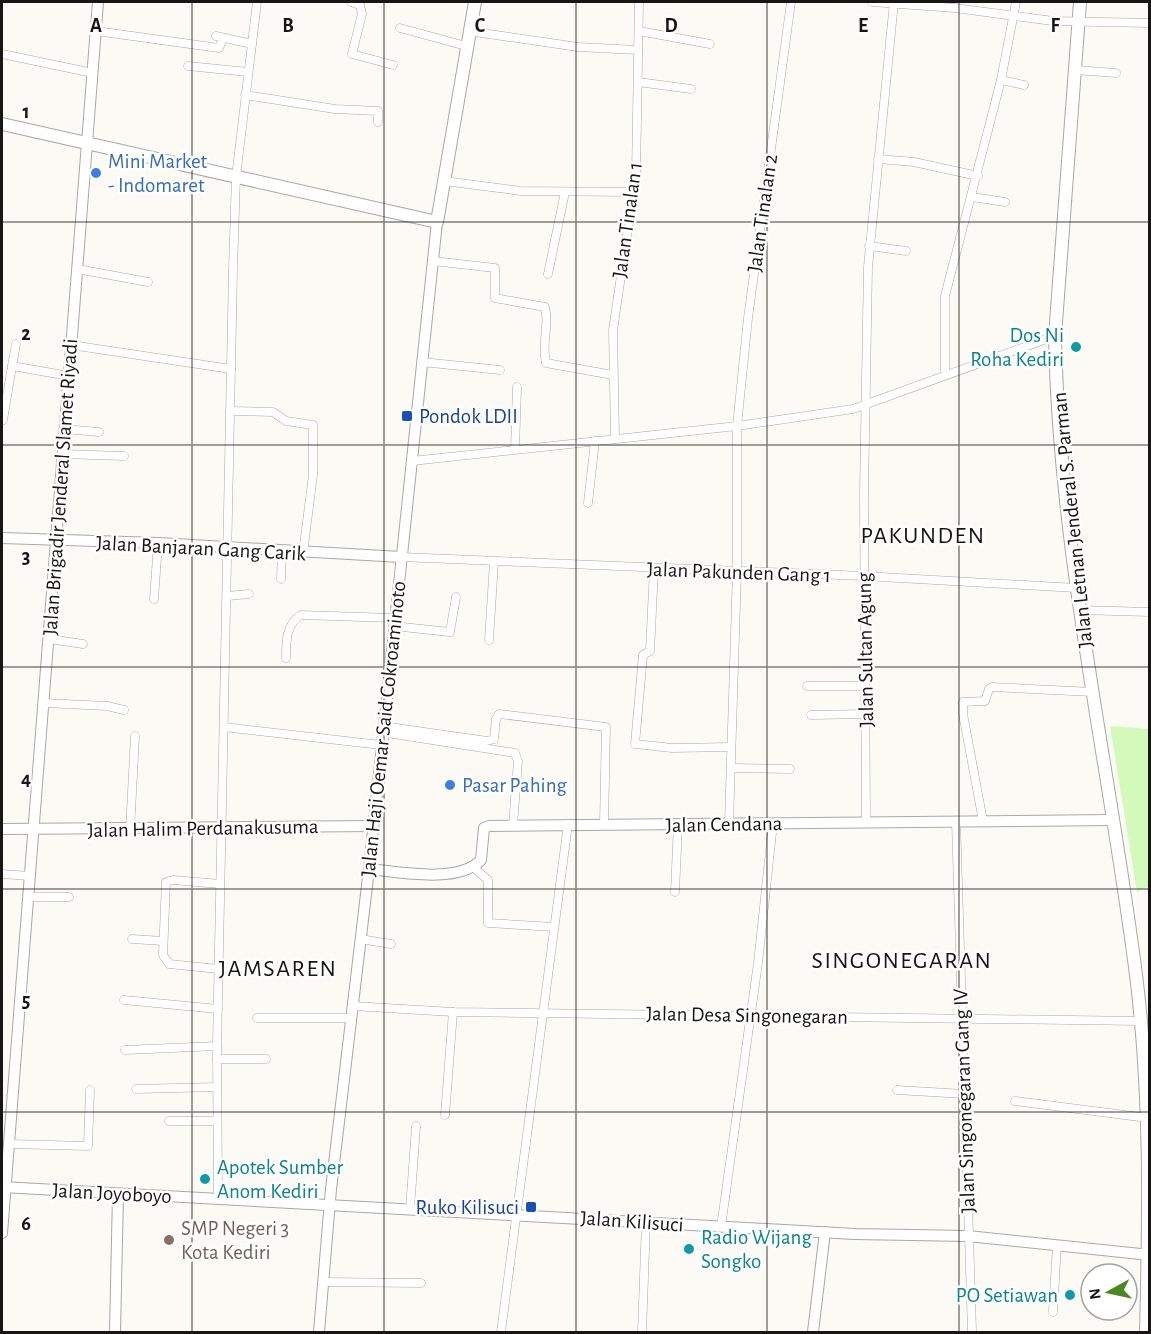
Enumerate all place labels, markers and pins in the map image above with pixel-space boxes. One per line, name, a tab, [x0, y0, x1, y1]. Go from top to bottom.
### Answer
place label: Mini Market - Indomaret	[108, 151, 208, 196]
marker: Mini Market - Indomaret	[89, 166, 103, 180]
place label: Dos Ni Roha Kediri	[970, 325, 1064, 370]
marker: Dos Ni Roha Kediri	[1069, 340, 1083, 354]
place label: Pondok LDII	[419, 406, 518, 427]
marker: Pondok LDII	[400, 409, 414, 423]
place label: Pasar Pahing	[462, 775, 567, 796]
marker: Pasar Pahing	[443, 778, 457, 792]
place label: Apotek Sumber Anom Kediri	[217, 1157, 344, 1202]
marker: Apotek Sumber Anom Kediri	[198, 1172, 212, 1186]
place label: Ruko Kilisuci	[416, 1197, 519, 1218]
marker: Ruko Kilisuci	[524, 1200, 538, 1214]
place label: SMP Negeri 3 Kota Kediri	[181, 1218, 289, 1263]
place label: Radio Wijang Songko	[701, 1227, 812, 1272]
marker: SMP Negeri 3 Kota Kediri	[162, 1233, 176, 1247]
marker: Radio Wijang Songko	[682, 1242, 696, 1256]
place label: PO Setiawan	[956, 1285, 1058, 1306]
marker: PO Setiawan	[1063, 1288, 1077, 1302]

